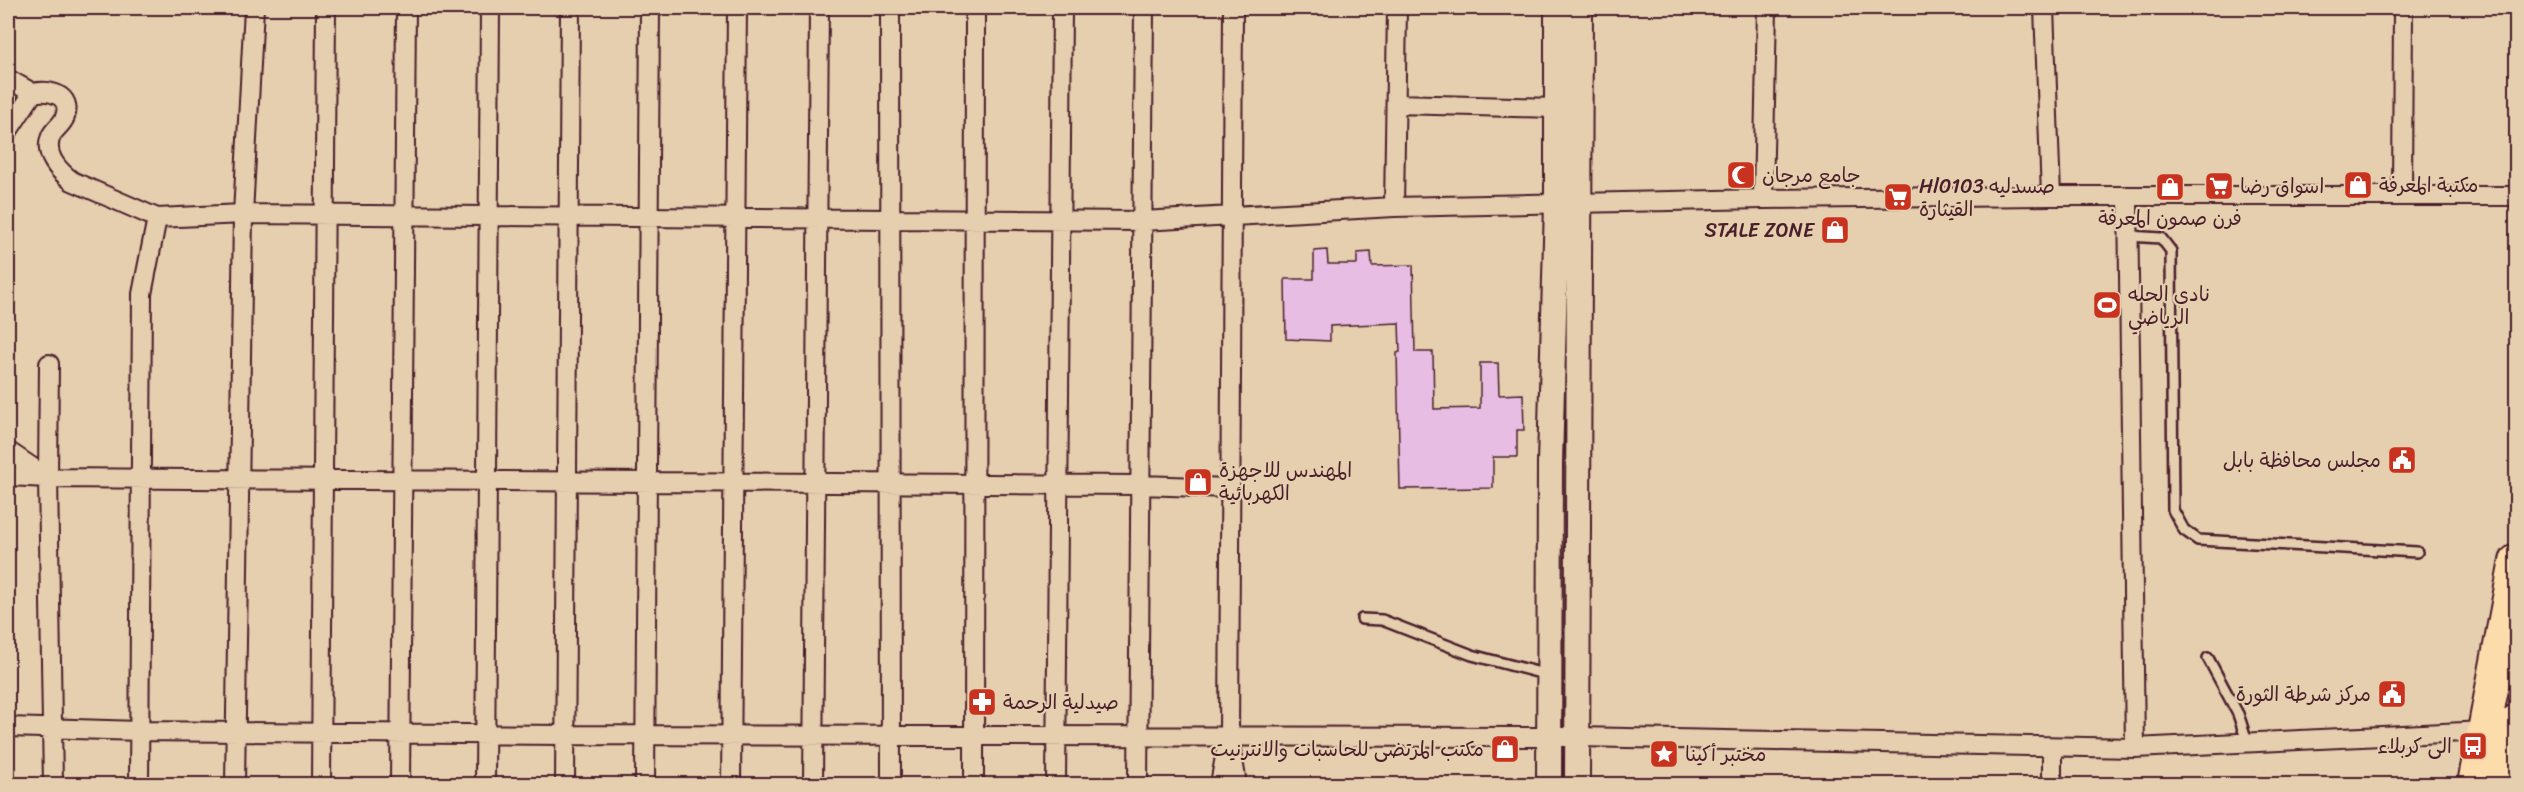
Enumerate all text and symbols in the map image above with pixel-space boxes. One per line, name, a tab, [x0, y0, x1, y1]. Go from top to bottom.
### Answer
place label: جامع مرجان	[1762, 158, 1861, 193]
mosque icon: جامع مرجان	[1725, 159, 1757, 191]
place label: مكتبة المعرفة	[2379, 168, 2479, 203]
place label: Hl0103 صسدليه القيثارة	[1919, 169, 2055, 227]
place label: اسواق رضا	[2240, 169, 2324, 204]
shop icon: مكتبة المعرفة	[2342, 169, 2374, 201]
supermarket icon: اسواق رضا	[2203, 170, 2235, 202]
shop icon: فرن صمون المعرفة	[2154, 171, 2186, 203]
supermarket icon: Hl0103 صسدليه القيثارة	[1882, 181, 1914, 213]
place label: فرن صمون المعرفة	[2098, 201, 2242, 236]
place label: STALE ZONE	[1705, 213, 1816, 248]
shop icon: STALE ZONE	[1819, 214, 1851, 246]
place label: نادي الحله الرياضي	[2128, 277, 2210, 335]
sports icon: نادي الحله الرياضي	[2091, 289, 2123, 321]
place label: مجلس محافظة بابل	[2223, 443, 2381, 478]
public building icon: مجلس محافظة بابل	[2386, 444, 2418, 476]
place label: المهندس للاجهزة الكهربائية	[1219, 453, 1352, 511]
shop icon: المهندس للاجهزة الكهربائية	[1182, 466, 1214, 498]
place label: مركز شرطة الثورة	[2236, 677, 2371, 712]
public building icon: مركز شرطة الثورة	[2376, 678, 2408, 710]
place label: صيدلية الرحمة	[1003, 685, 1119, 720]
pharmacy icon: صيدلية الرحمة	[966, 686, 998, 718]
place label: الى كربلاء	[2377, 729, 2452, 764]
bus stop icon: الى كربلاء	[2457, 730, 2489, 762]
place label: مكتب المرتضى للحاسبات والانترنيت	[1210, 732, 1484, 767]
shop icon: مكتب المرتضى للحاسبات والانترنيت	[1489, 733, 1521, 765]
place label: مختبر أكينا	[1685, 737, 1766, 772]
place icon: مختبر أكينا	[1648, 738, 1680, 770]

